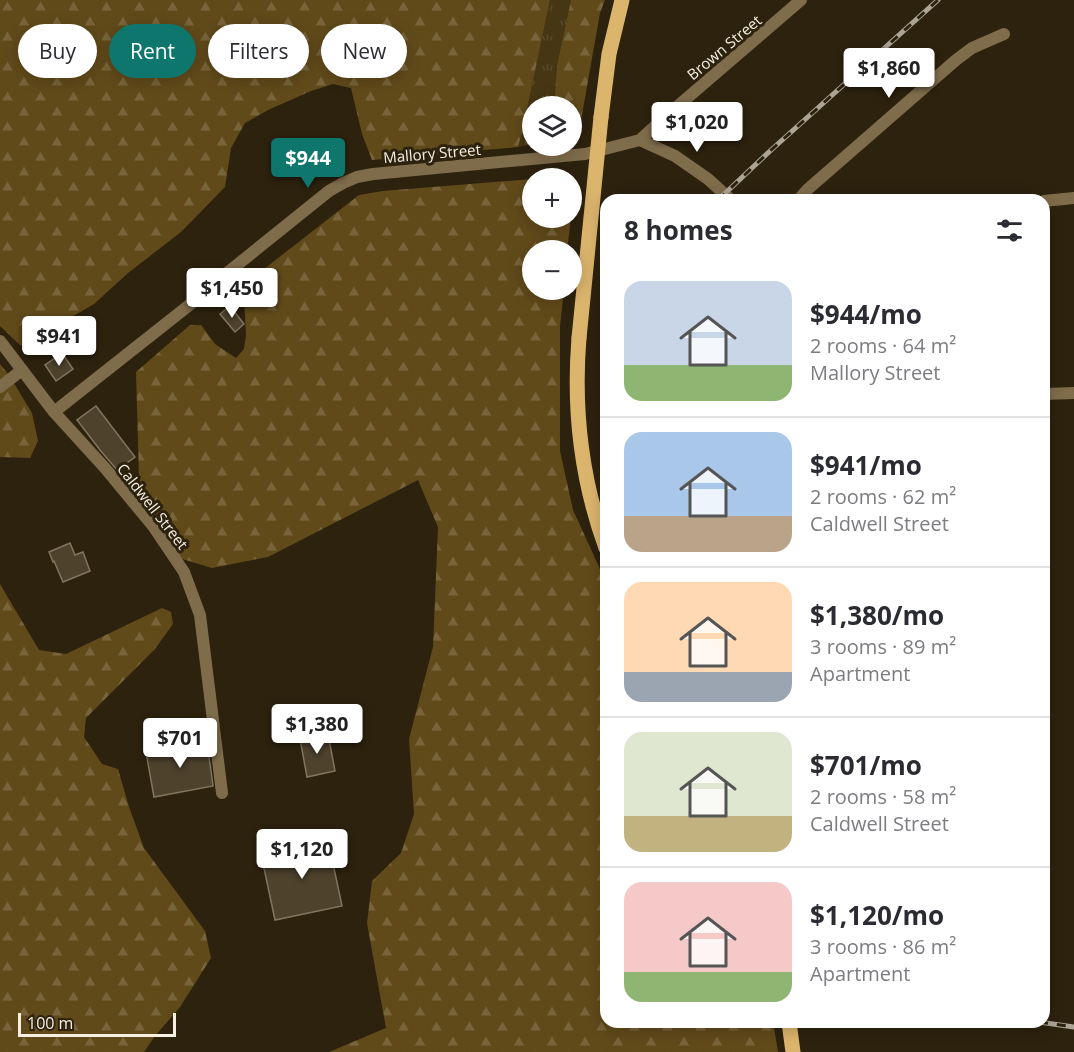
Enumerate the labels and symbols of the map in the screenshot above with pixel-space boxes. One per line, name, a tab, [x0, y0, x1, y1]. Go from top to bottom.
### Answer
street label: Brown Street	[683, 10, 765, 84]
pin: $1,860	[840, 48, 938, 99]
pin: $1,020	[648, 102, 746, 153]
pin: $944	[272, 138, 344, 189]
street label: Mallory Street	[382, 139, 482, 167]
pin: $1,450	[183, 268, 281, 319]
pin: $941	[23, 316, 95, 367]
street label: Caldwell Street	[113, 459, 193, 553]
pin: $1,380	[268, 704, 366, 755]
pin: $701	[144, 718, 216, 769]
pin: $1,120	[253, 829, 351, 880]
scale bar	[18, 1010, 176, 1038]

